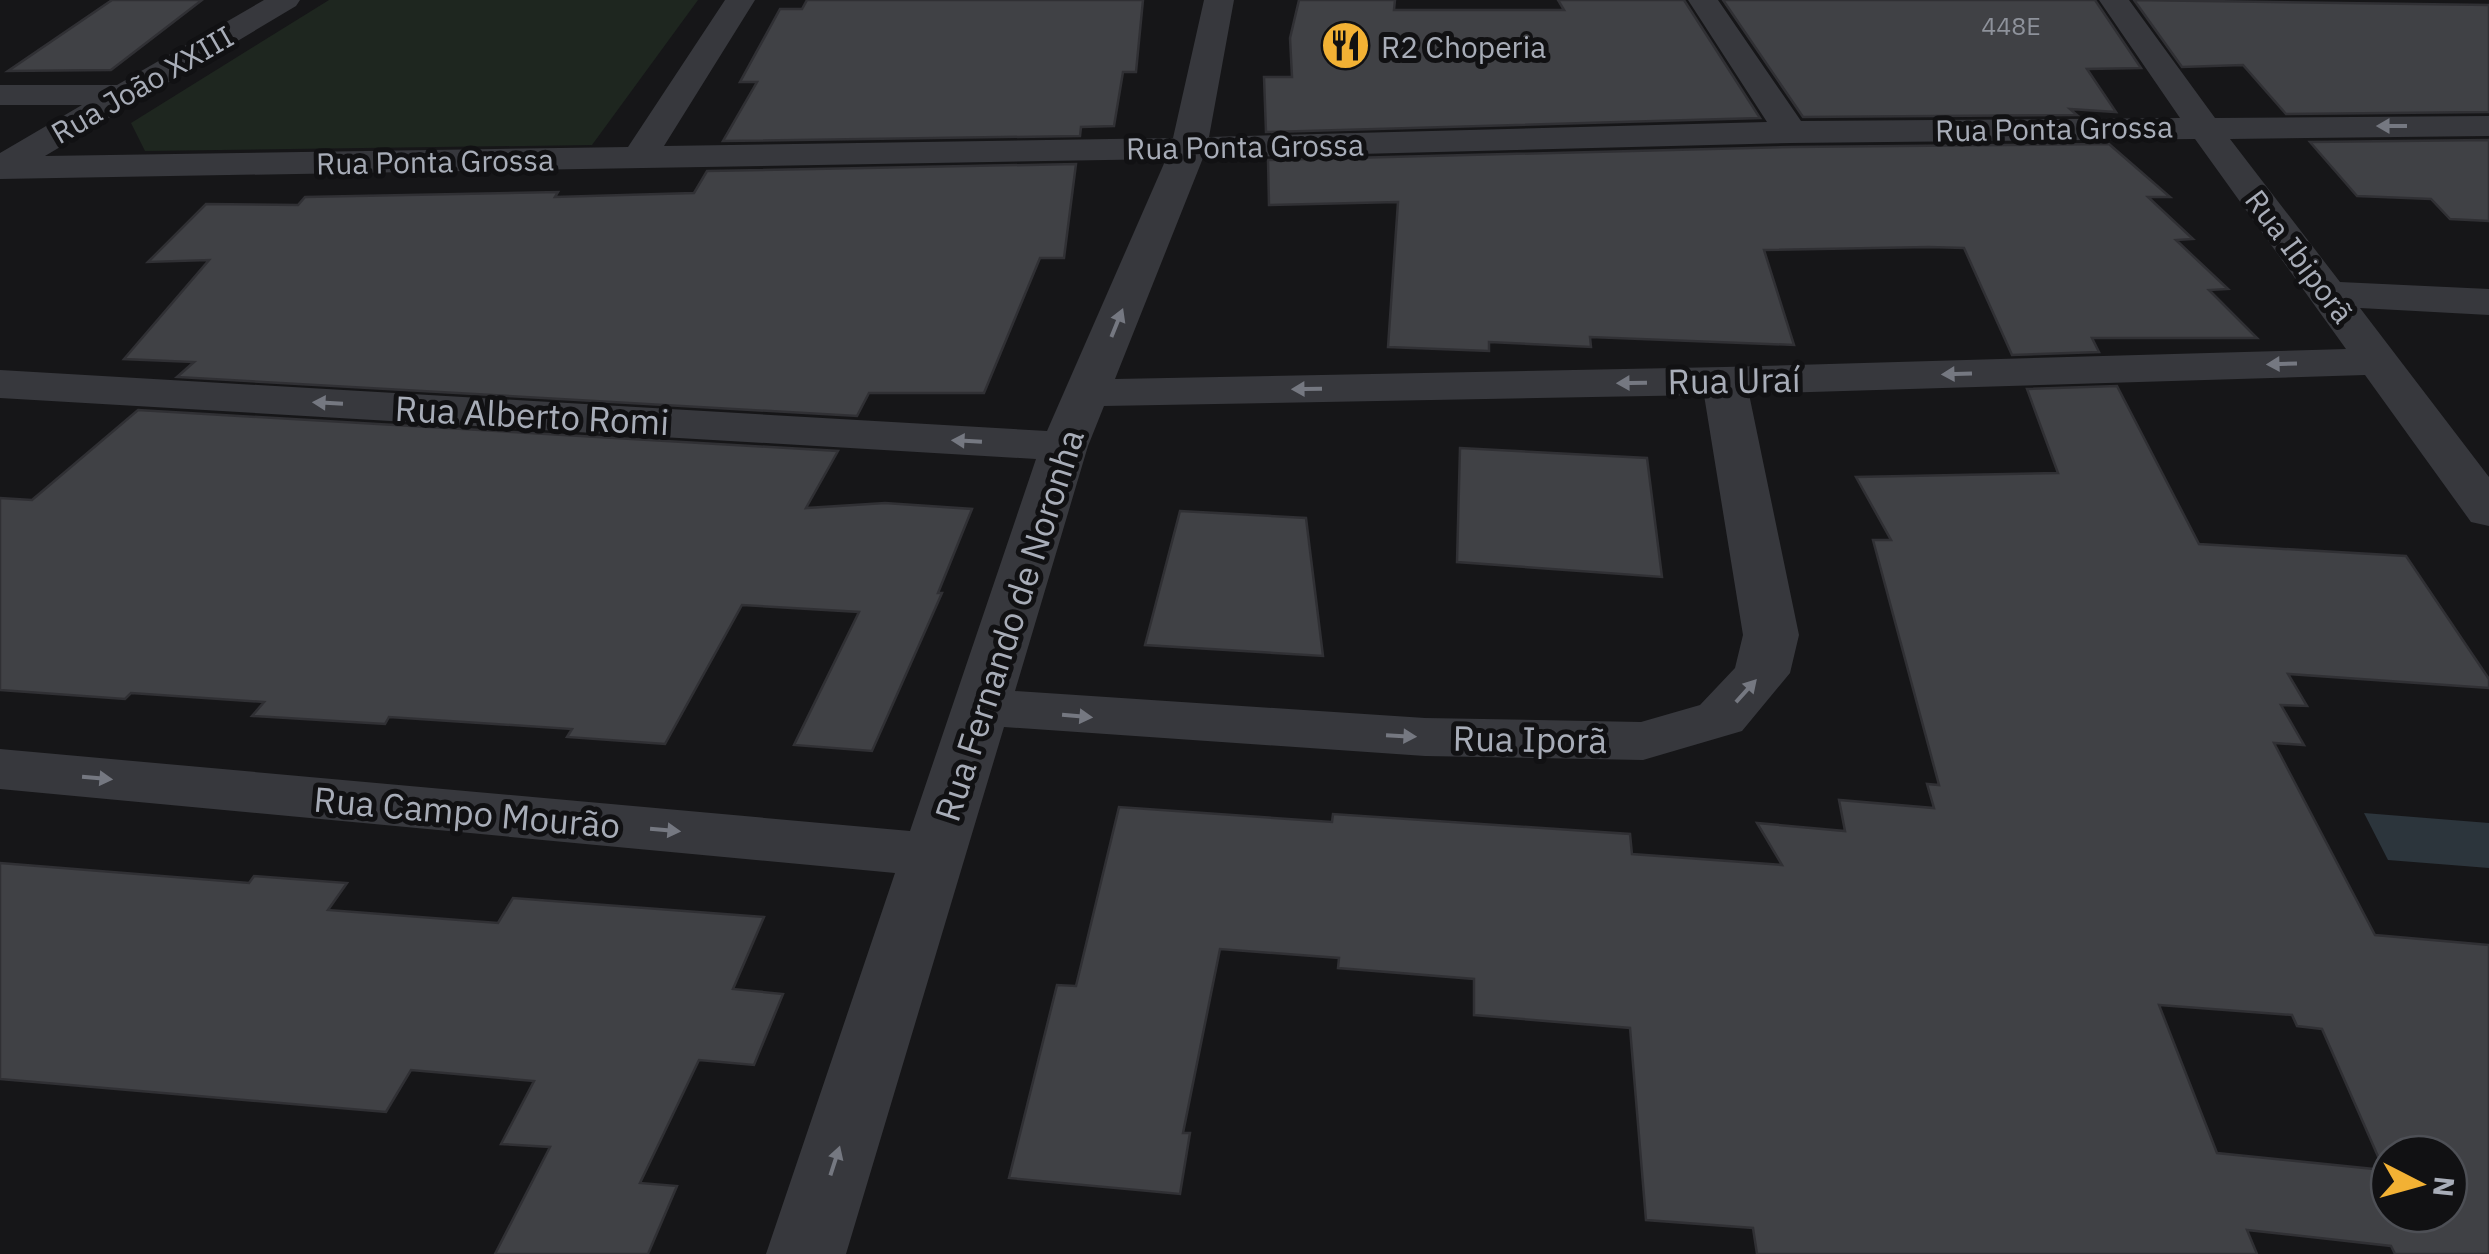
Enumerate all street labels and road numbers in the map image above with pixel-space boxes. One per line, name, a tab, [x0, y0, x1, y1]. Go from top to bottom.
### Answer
street label: Rua João XXIII	[44, 16, 240, 152]
street label: Rua Ponta Grossa	[1935, 106, 2173, 150]
street label: Rua Ponta Grossa	[1126, 124, 1364, 168]
street label: Rua Ponta Grossa	[316, 139, 554, 183]
street label: Rua Ibiporã	[2237, 181, 2363, 331]
street label: Rua Uraí	[1667, 356, 1801, 404]
street label: Rua Alberto Romi	[394, 385, 670, 445]
street label: Rua Fernando de Noronha	[924, 423, 1094, 827]
street label: Rua Iporã	[1452, 715, 1608, 763]
street label: Rua Campo Mourão	[312, 776, 622, 848]

